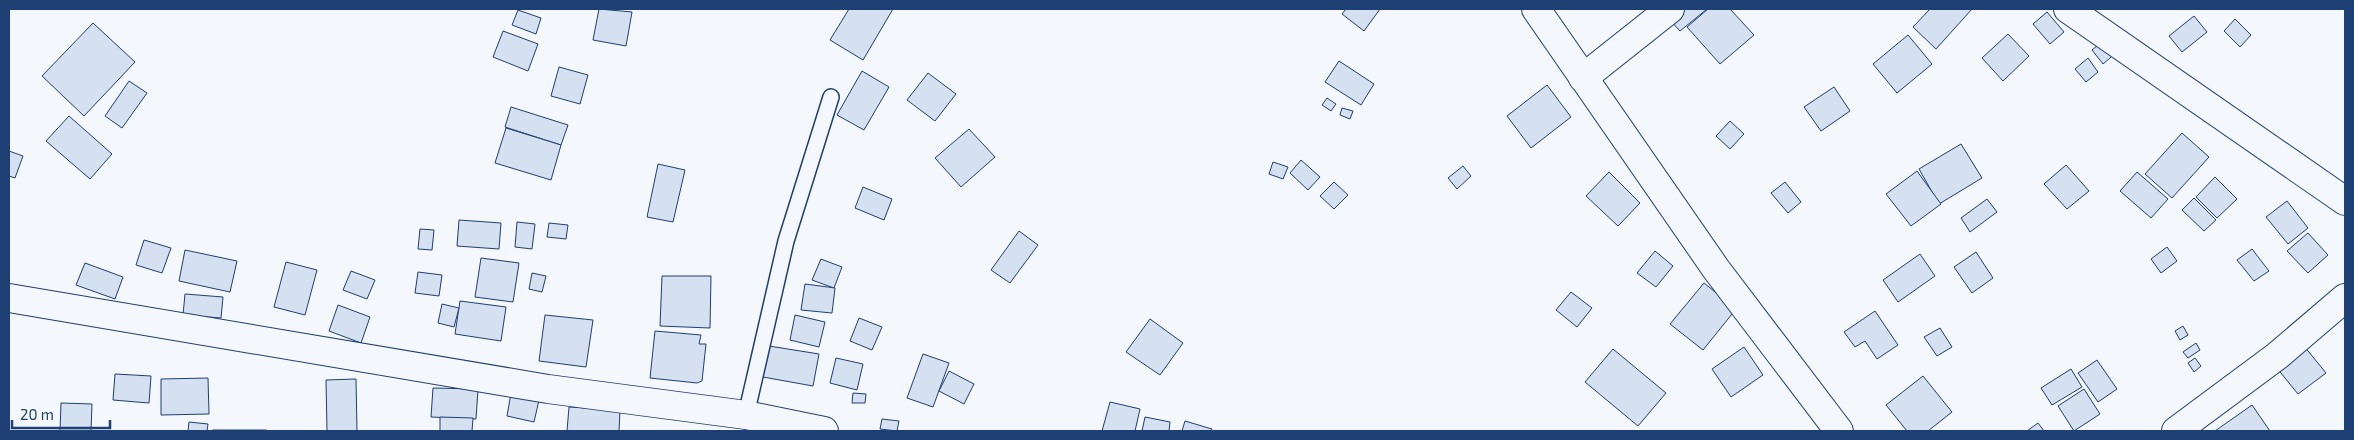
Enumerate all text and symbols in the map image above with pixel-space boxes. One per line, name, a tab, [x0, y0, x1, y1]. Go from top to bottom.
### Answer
scale bar	[12, 398, 110, 430]
text: 20 m	[20, 405, 54, 423]

